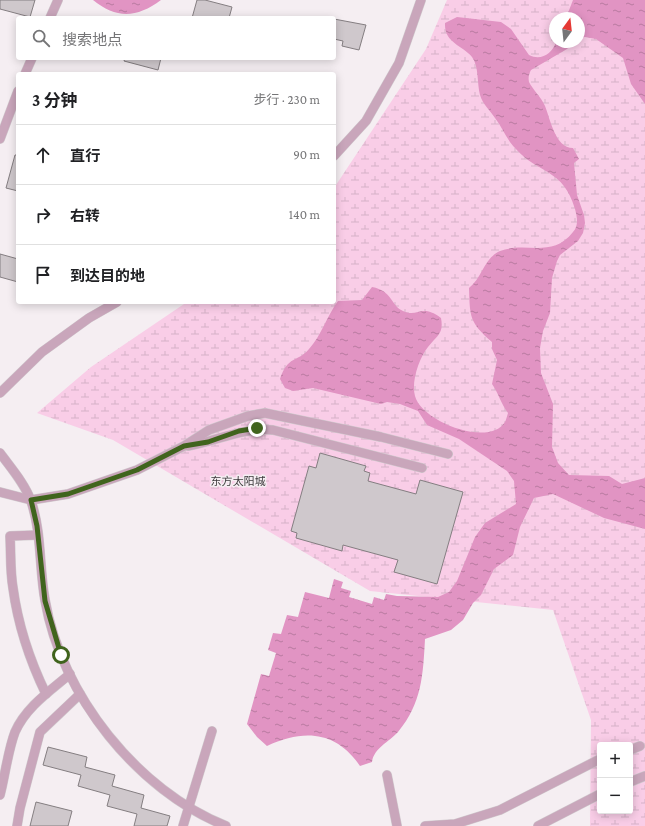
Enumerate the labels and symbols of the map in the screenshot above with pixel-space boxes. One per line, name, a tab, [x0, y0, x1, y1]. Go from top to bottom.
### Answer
north arrow	[549, 12, 585, 48]
route end	[248, 419, 266, 437]
district label: 东方太阳城	[211, 475, 266, 487]
route start	[52, 646, 70, 664]

